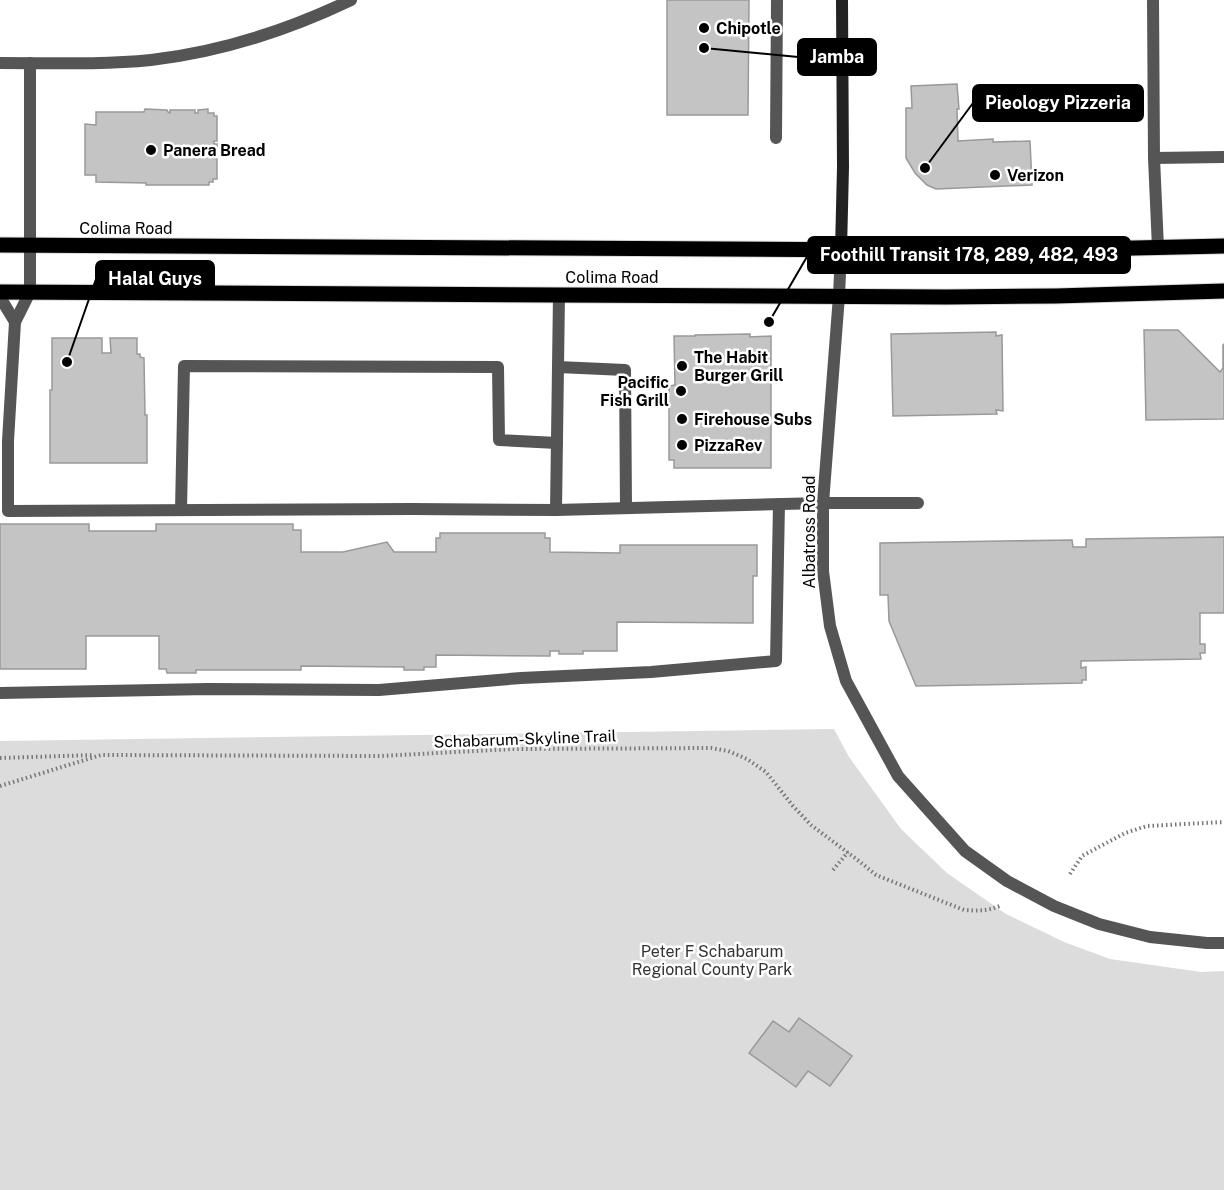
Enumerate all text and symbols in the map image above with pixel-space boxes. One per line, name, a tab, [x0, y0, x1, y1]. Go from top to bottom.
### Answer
place label: Chipotle	[716, 19, 781, 38]
marker: Chipotle	[697, 21, 711, 35]
callout: Jamba	[798, 39, 876, 75]
text: Jamba	[810, 46, 864, 67]
callout: Pieology Pizzeria	[973, 85, 1143, 121]
text: Pieology Pizzeria	[985, 92, 1131, 113]
place label: Panera Bread	[163, 141, 266, 160]
marker: Panera Bread	[144, 143, 158, 157]
place label: Verizon	[1007, 166, 1064, 185]
marker: Verizon	[988, 168, 1002, 182]
street label: Colima Road	[79, 219, 173, 238]
callout: Foothill Transit 178, 289, 482, 493	[808, 237, 1130, 273]
text: Foothill Transit 178, 289, 482, 493	[820, 244, 1118, 265]
callout: Halal Guys	[96, 261, 214, 297]
text: Halal Guys	[108, 268, 202, 289]
street label: Colima Road	[565, 268, 659, 287]
place label: The Habit Burger Grill	[694, 348, 784, 385]
marker: The Habit Burger Grill	[675, 359, 689, 373]
place label: Pacific Fish Grill	[600, 373, 669, 410]
marker: Pacific Fish Grill	[674, 384, 688, 398]
place label: Firehouse Subs	[694, 410, 812, 429]
marker: Firehouse Subs	[675, 412, 689, 426]
place label: PizzaRev	[694, 436, 763, 455]
marker: PizzaRev	[675, 438, 689, 452]
street label: Albatross Road	[800, 475, 819, 589]
street label: Schabarum-Skyline Trail	[433, 726, 617, 752]
park label: Peter F Schabarum Regional County Park	[632, 942, 792, 979]

